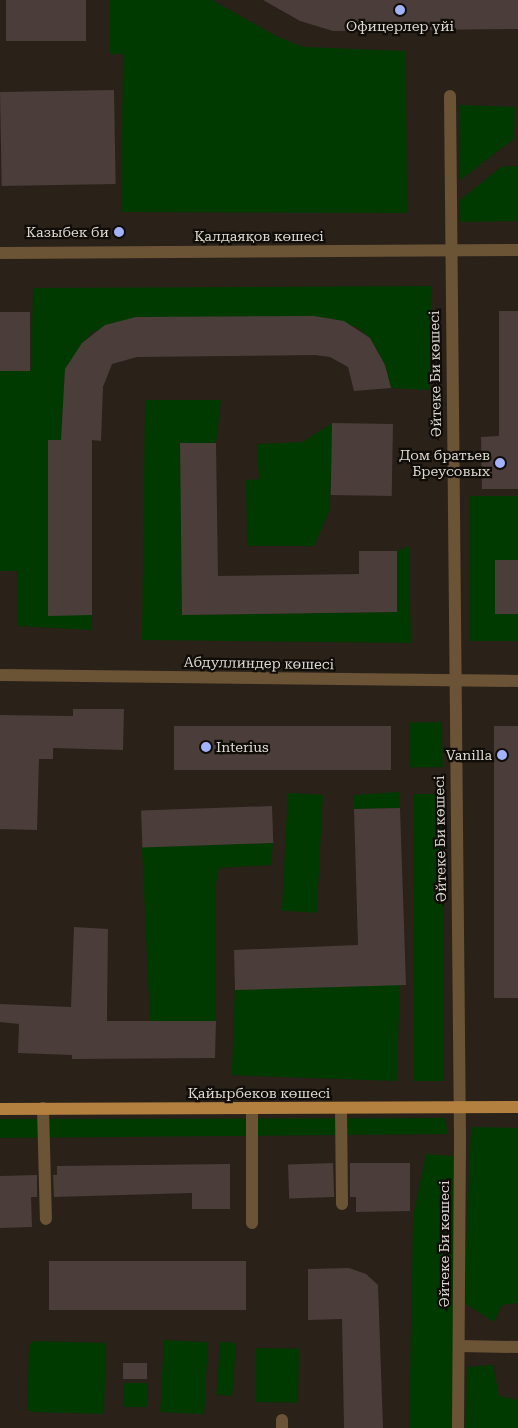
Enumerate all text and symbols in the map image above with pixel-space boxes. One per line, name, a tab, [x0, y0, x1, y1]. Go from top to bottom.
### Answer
marker: Офицерлер үйі	[394, 4, 406, 16]
place label: Офицерлер үйі	[346, 18, 454, 34]
place label: Казыбек би	[26, 224, 109, 240]
marker: Казыбек би	[113, 226, 125, 238]
street label: Қалдаяқов көшесі	[194, 228, 324, 244]
street label: Әйтеке Би көшесі	[425, 310, 445, 438]
place label: Дом братьев Бреусовых	[399, 447, 490, 480]
marker: Дом братьев Бреусовых	[494, 457, 506, 469]
street label: Абдуллиндер көшесі	[184, 653, 334, 673]
place label: Interius	[216, 739, 269, 755]
marker: Interius	[200, 741, 212, 753]
place label: Vanilla	[446, 747, 492, 763]
marker: Vanilla	[496, 749, 508, 761]
street label: Әйтеке Би көшесі	[430, 775, 450, 903]
street label: Қайырбеков көшесі	[188, 1085, 330, 1101]
street label: Әйтеке Би көшесі	[436, 1181, 452, 1307]

